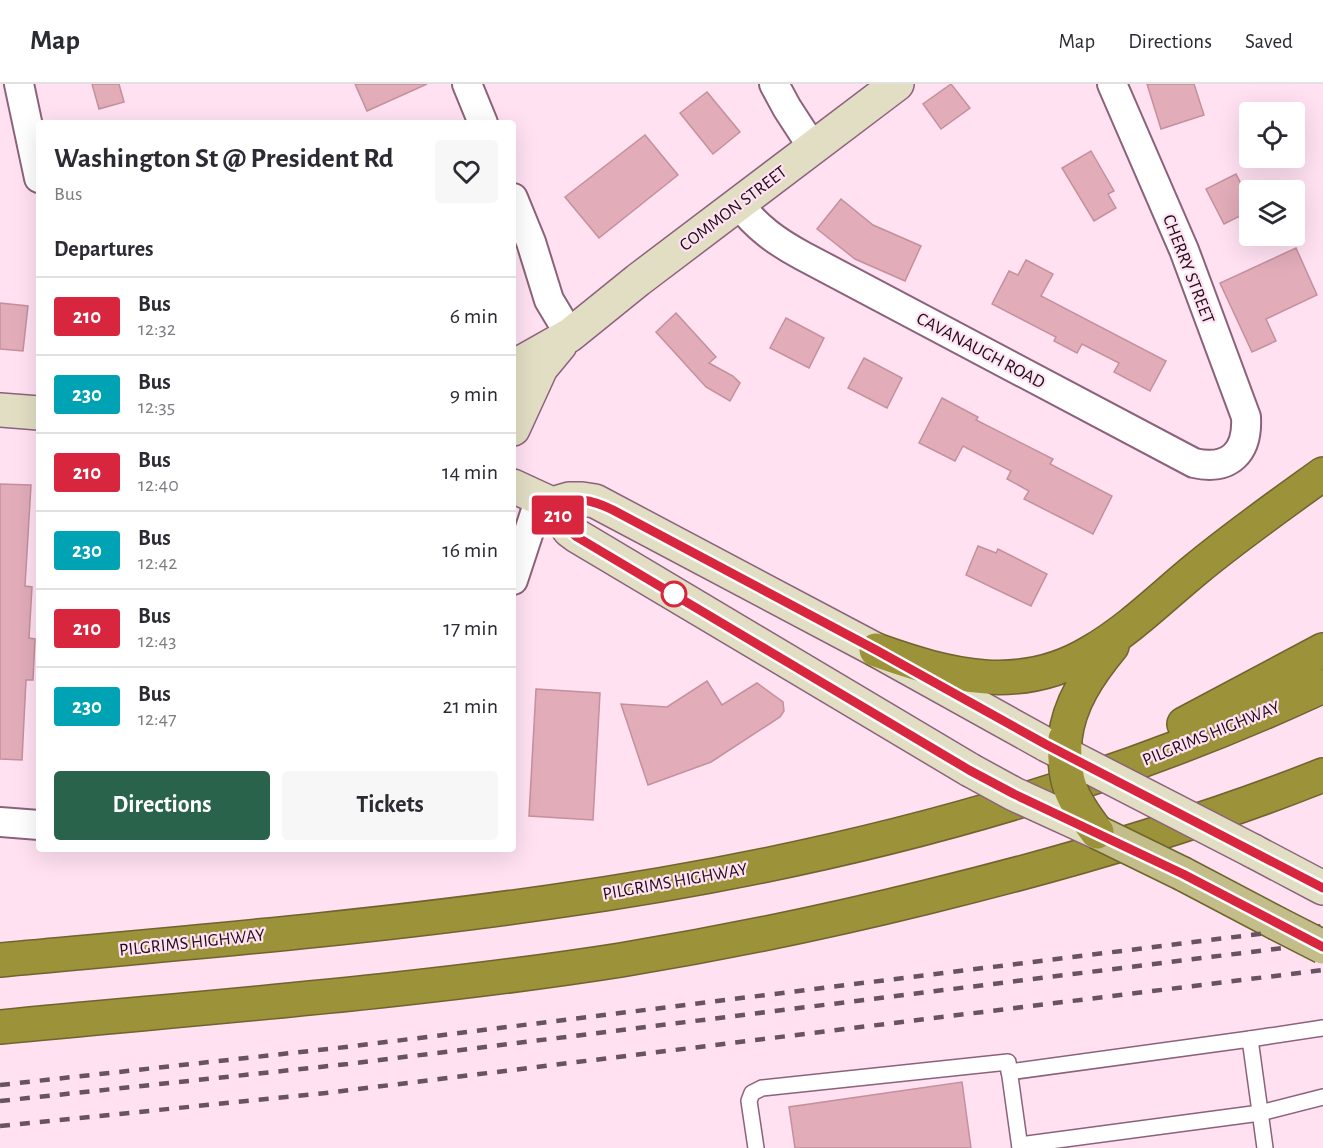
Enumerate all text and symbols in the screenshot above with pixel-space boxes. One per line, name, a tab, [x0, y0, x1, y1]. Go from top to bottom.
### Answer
text: Map	[30, 27, 80, 55]
text: Map	[1059, 31, 1095, 52]
text: Directions	[1128, 31, 1212, 52]
text: Saved	[1245, 31, 1293, 52]
map controls	[1239, 102, 1305, 246]
button: locate	[1239, 102, 1305, 168]
button: heart	[435, 140, 498, 203]
text: Washington St @ President Rd	[54, 145, 394, 173]
street label: COMMON STREET	[677, 163, 791, 255]
button: layers	[1239, 180, 1305, 246]
text: Bus	[54, 184, 82, 204]
street label: CHERRY STREET	[1159, 212, 1217, 327]
text: Departures	[54, 238, 154, 260]
text: Bus	[138, 293, 171, 315]
text: 6 min	[450, 305, 498, 327]
text: 210	[73, 306, 101, 327]
street label: CAVANAUGH ROAD	[913, 310, 1048, 392]
text: 12:32	[138, 319, 176, 339]
text: Bus	[138, 371, 171, 393]
text: 9 min	[450, 383, 498, 405]
text: 230	[72, 384, 102, 405]
text: 12:35	[138, 397, 175, 417]
text: Bus	[138, 449, 171, 471]
text: 14 min	[442, 461, 498, 483]
text: 210	[73, 462, 101, 483]
text: 12:40	[138, 475, 179, 495]
line badge: 210	[524, 496, 592, 534]
text: 210	[544, 505, 572, 526]
text: Bus	[138, 527, 171, 549]
text: 16 min	[442, 539, 498, 561]
text: 230	[72, 540, 102, 561]
text: 12:42	[138, 553, 177, 573]
unlabelled marker	[661, 581, 687, 607]
text: Bus	[138, 605, 171, 627]
text: 17 min	[443, 617, 498, 639]
text: 210	[73, 618, 101, 639]
text: 12:43	[138, 631, 176, 651]
text: Bus	[138, 683, 171, 705]
text: 21 min	[443, 695, 498, 717]
text: 230	[72, 696, 102, 717]
street label: PILGRIMS HIGHWAY	[1140, 698, 1283, 770]
text: 12:47	[138, 709, 177, 729]
button: Directions	[54, 771, 270, 840]
button: Tickets	[282, 771, 498, 840]
street label: PILGRIMS HIGHWAY	[601, 860, 749, 904]
street label: PILGRIMS HIGHWAY	[118, 926, 266, 960]

